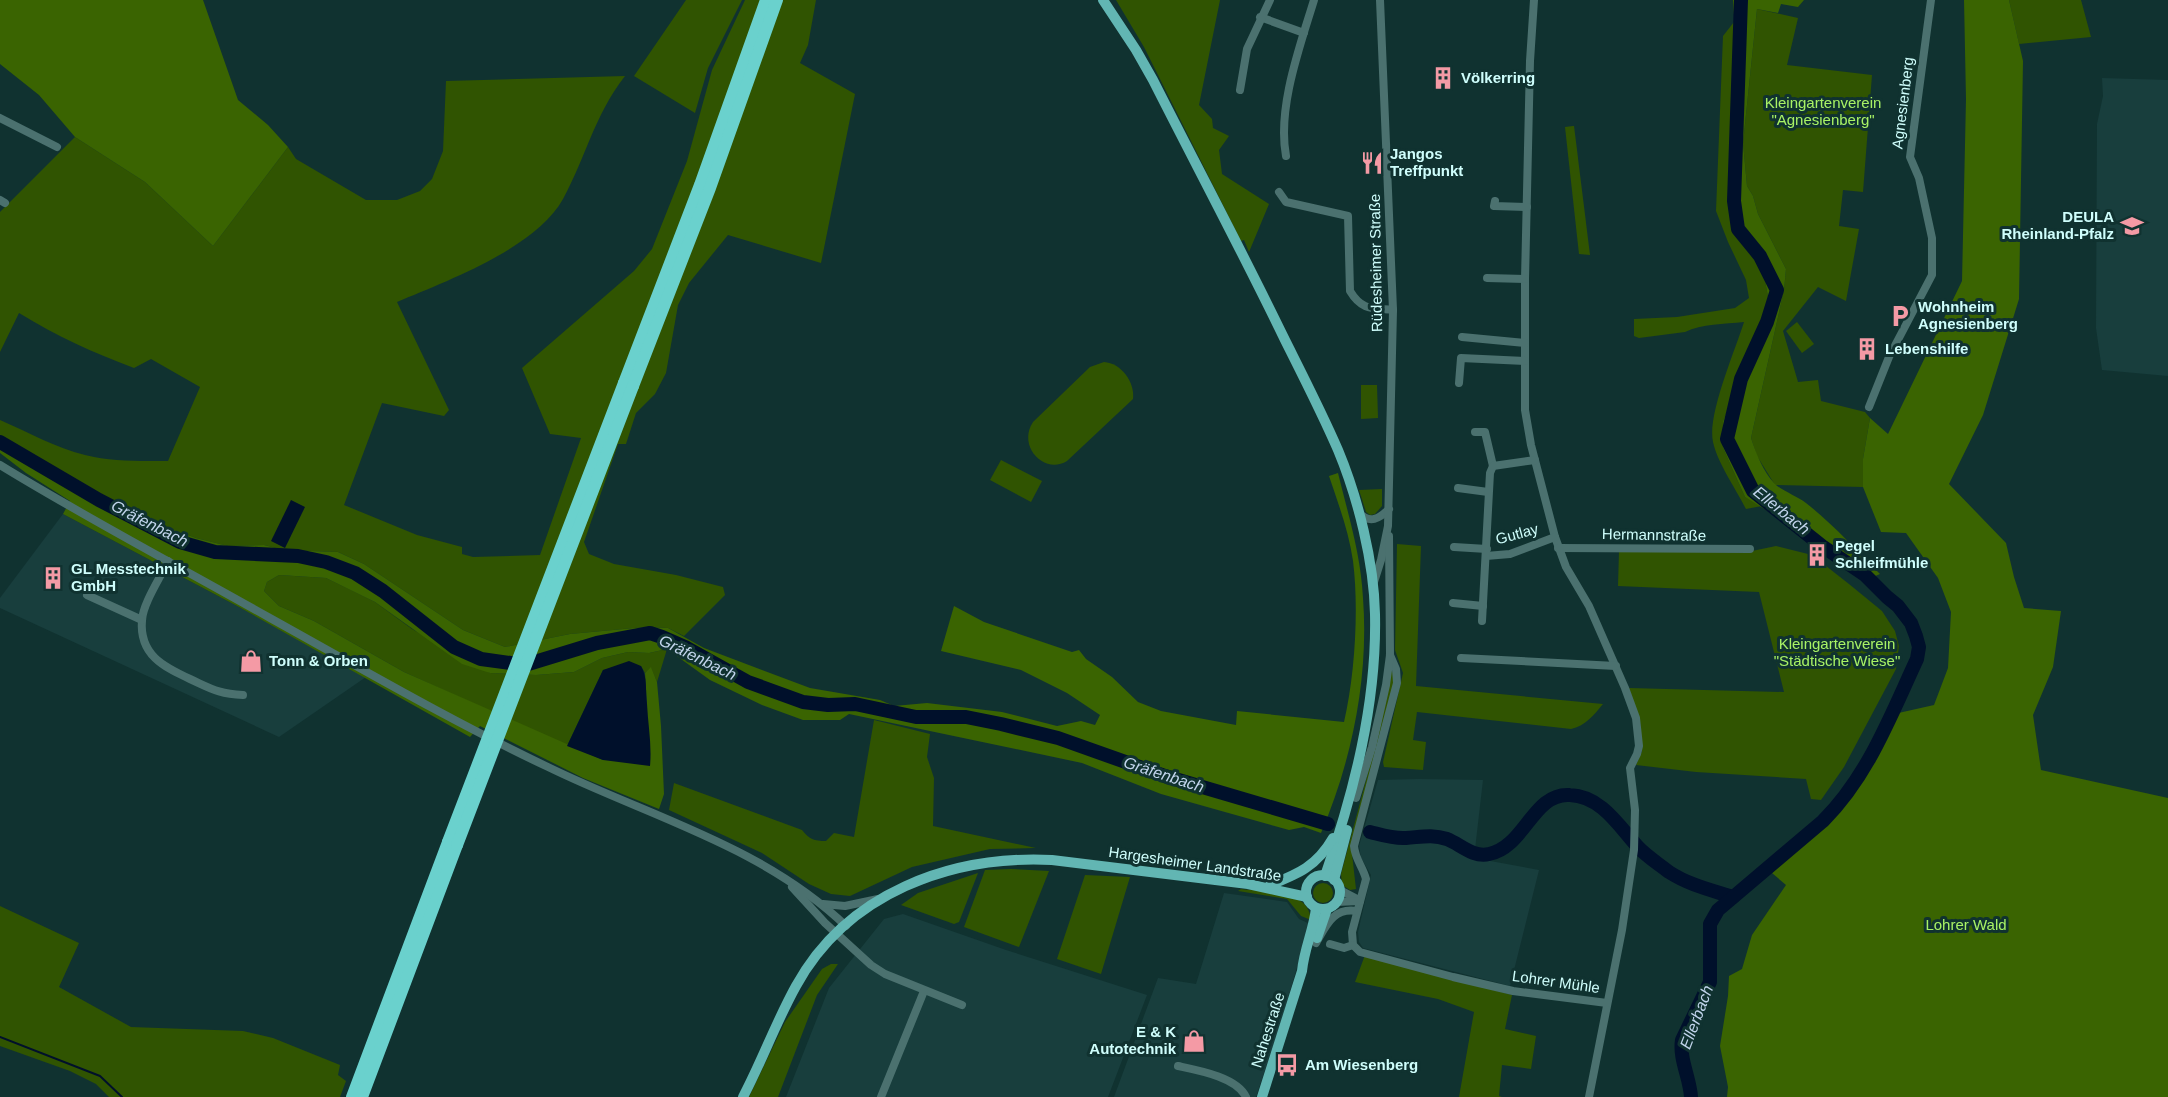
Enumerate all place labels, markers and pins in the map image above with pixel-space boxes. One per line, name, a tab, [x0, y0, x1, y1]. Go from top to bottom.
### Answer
building icon: Völkerring	[1430, 65, 1456, 91]
place label: Völkerring	[1461, 69, 1535, 86]
place label: Jangos Treffpunkt	[1390, 145, 1463, 179]
restaurant icon: Jangos Treffpunkt	[1359, 150, 1385, 176]
place label: DEULA Rheinland-Pfalz	[2001, 208, 2114, 242]
school or university icon: DEULA Rheinland-Pfalz	[2119, 213, 2145, 239]
place label: Wohnheim Agnesienberg	[1918, 298, 2018, 332]
parking icon: Wohnheim Agnesienberg	[1887, 303, 1913, 329]
building icon: Lebenshilfe	[1854, 336, 1880, 362]
place label: Lebenshilfe	[1885, 340, 1968, 357]
place label: Pegel Schleifmühle	[1835, 537, 1928, 571]
building icon: Pegel Schleifmühle	[1804, 542, 1830, 568]
place label: GL Messtechnik GmbH	[71, 560, 186, 594]
building icon: GL Messtechnik GmbH	[40, 565, 66, 591]
shop icon: Tonn & Orben	[238, 648, 264, 674]
place label: Tonn & Orben	[269, 652, 368, 669]
place label: E & K Autotechnik	[1089, 1023, 1177, 1057]
shop icon: E & K Autotechnik	[1181, 1028, 1207, 1054]
bus stop icon: Am Wiesenberg	[1274, 1052, 1300, 1078]
place label: Am Wiesenberg	[1305, 1056, 1418, 1073]

